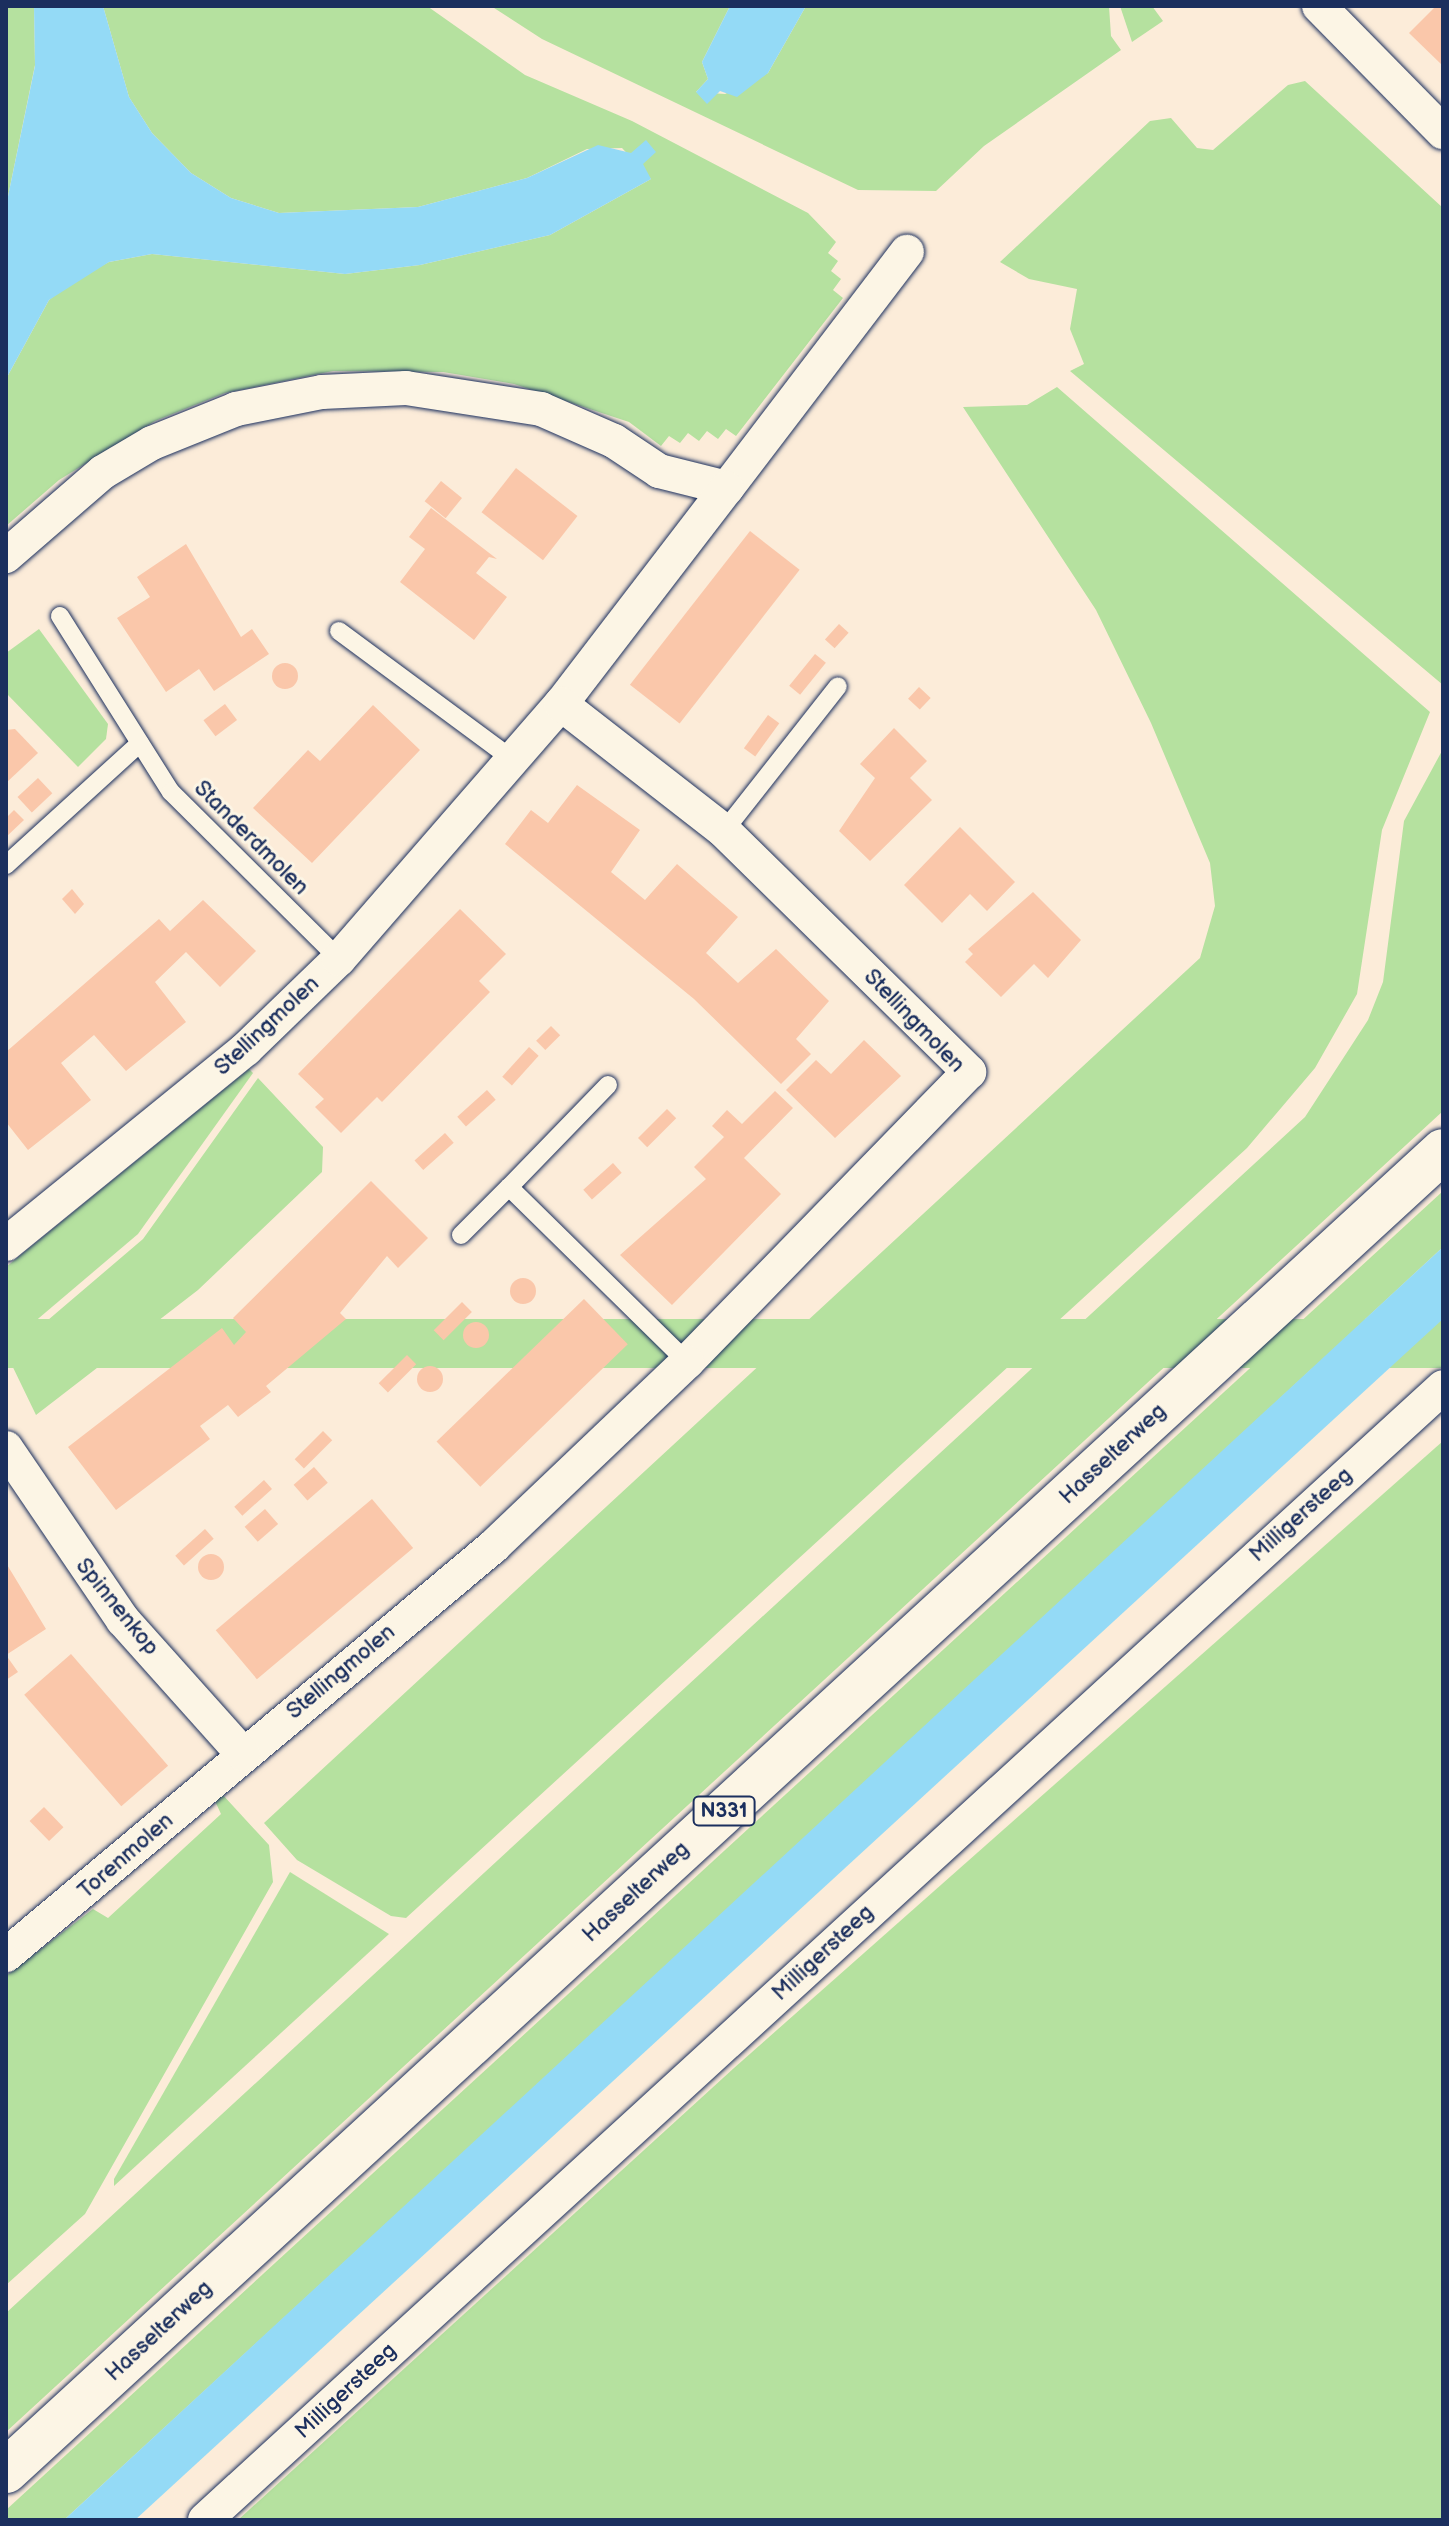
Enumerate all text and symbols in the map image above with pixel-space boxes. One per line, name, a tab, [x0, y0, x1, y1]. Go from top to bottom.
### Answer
street label: Standerdmolen	[188, 775, 314, 901]
street label: Stellingmolen	[858, 964, 970, 1078]
street label: Stellingmolen	[209, 971, 325, 1081]
street label: Hasselterweg	[1054, 1398, 1172, 1510]
street label: Milligersteeg	[1244, 1462, 1358, 1568]
street label: Spinnenkop	[70, 1553, 164, 1661]
street label: Stellingmolen	[281, 1619, 401, 1725]
road number: N331	[692, 1795, 756, 1827]
street label: Torenmolen	[73, 1808, 179, 1904]
street label: Hasselterweg	[577, 1836, 695, 1948]
street label: Milligersteeg	[767, 1899, 879, 2007]
street label: Hasselterweg	[100, 2275, 218, 2387]
street label: Milligersteeg	[290, 2337, 402, 2445]

